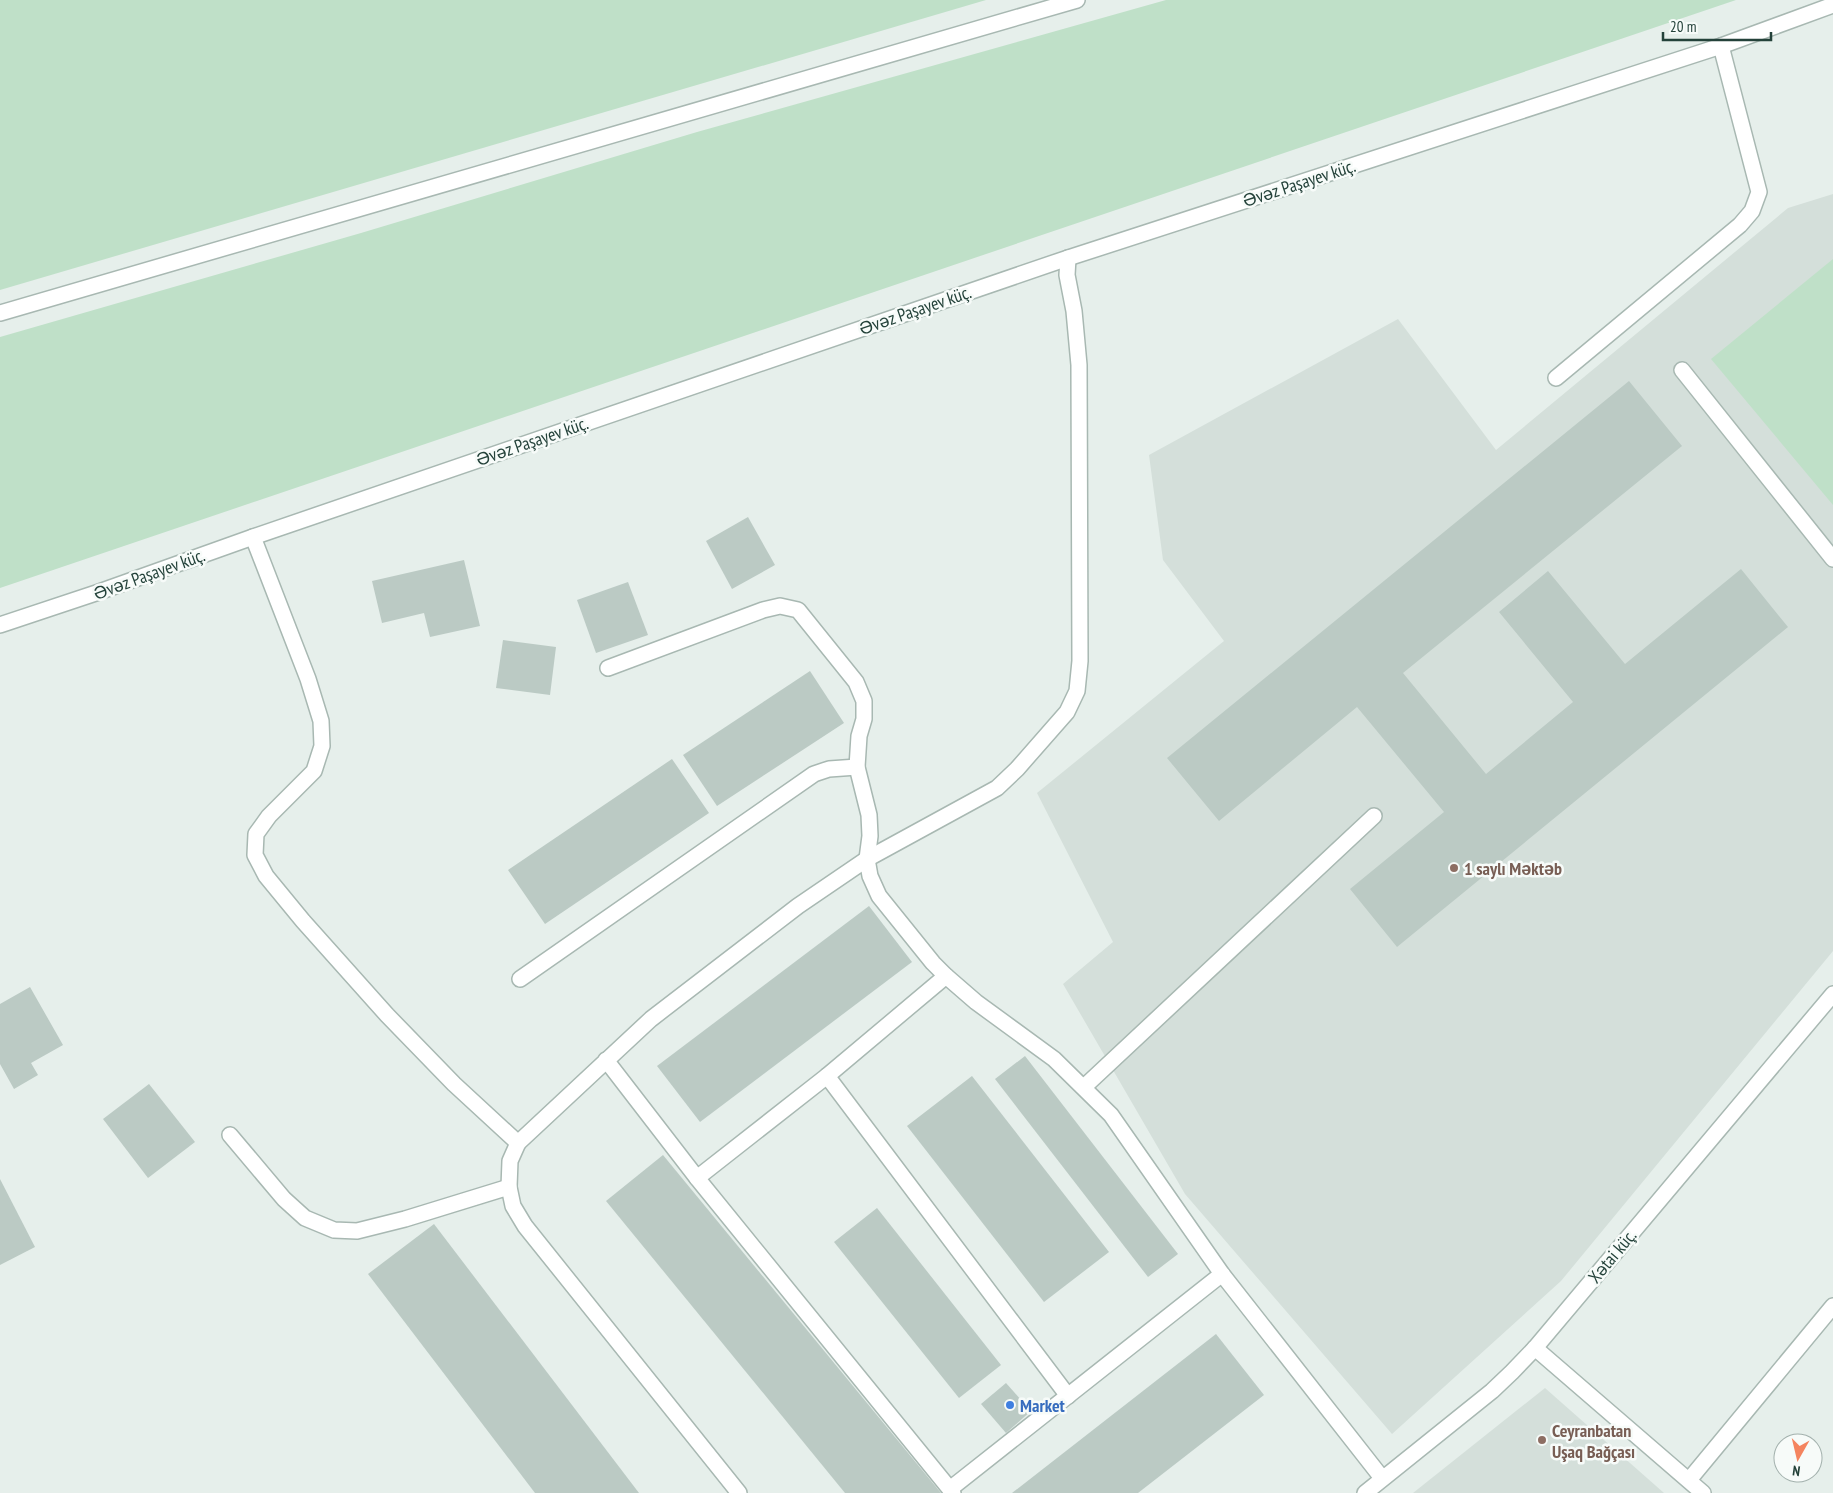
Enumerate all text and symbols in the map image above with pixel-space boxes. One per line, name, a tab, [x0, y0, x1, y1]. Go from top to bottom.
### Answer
scale bar	[1663, 10, 1770, 42]
text: 20 m	[1670, 17, 1696, 36]
street label: Əvəz Paşayev küç.	[1240, 154, 1358, 212]
street label: Əvəz Paşayev küç.	[856, 280, 974, 340]
street label: Əvəz Paşayev küç.	[473, 411, 591, 471]
street label: Əvəz Paşayev küç.	[90, 543, 208, 605]
place label: 1 saylı Məktəb	[1464, 857, 1562, 880]
marker: 1 saylı Məktəb	[1448, 862, 1460, 874]
street label: Xətai küç.	[1583, 1224, 1641, 1288]
place label: Market	[1020, 1394, 1066, 1417]
marker: Market	[1004, 1399, 1016, 1411]
place label: Ceyranbatan Uşaq Bağçası	[1552, 1419, 1635, 1463]
north arrow	[1773, 1433, 1823, 1483]
marker: Ceyranbatan Uşaq Bağçası	[1536, 1434, 1548, 1446]
text: N	[1791, 1461, 1801, 1480]

